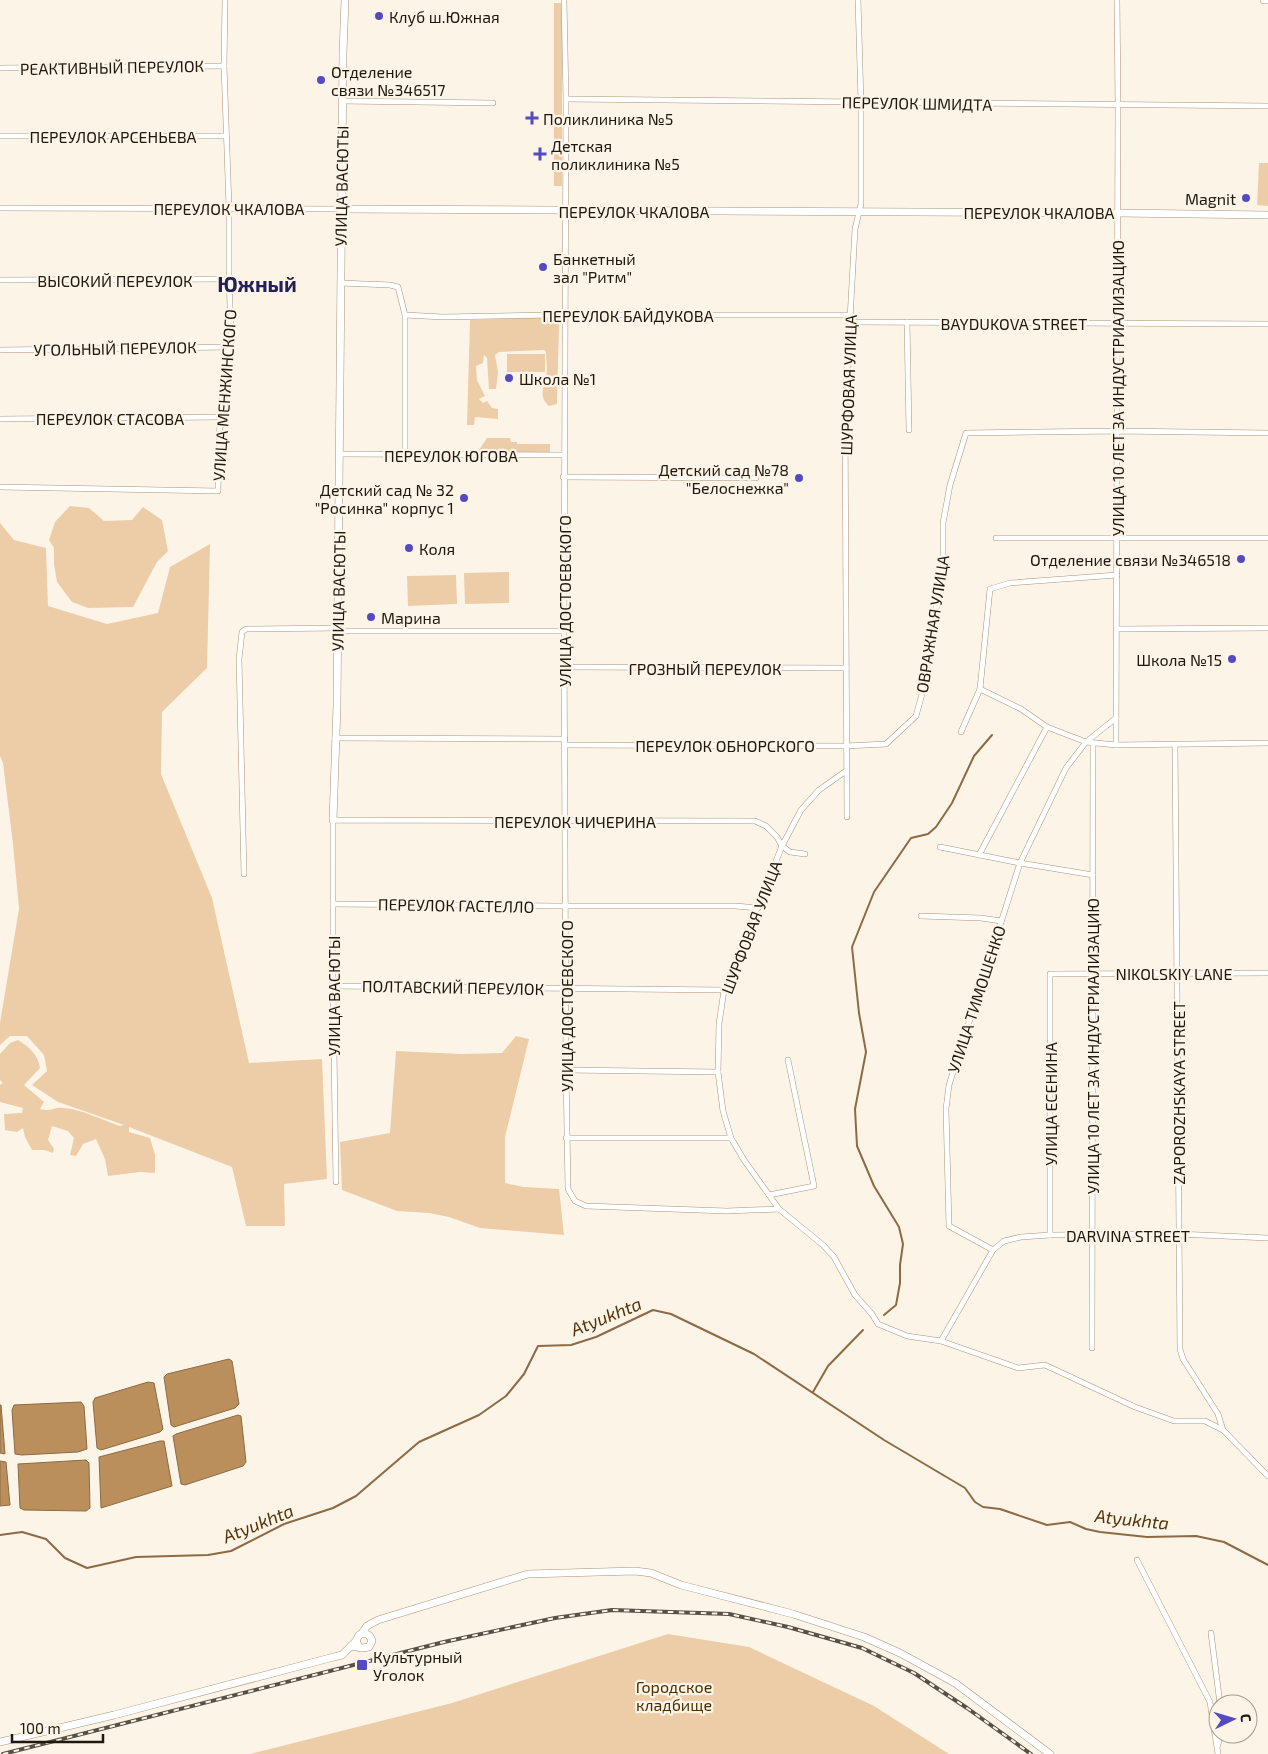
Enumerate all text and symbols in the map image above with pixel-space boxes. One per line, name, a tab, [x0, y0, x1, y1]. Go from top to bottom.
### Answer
place label: Клуб ш.Южная	[389, 7, 500, 27]
marker: Клуб ш.Южная	[373, 10, 385, 22]
street label: РЕАКТИВНЫЙ ПЕРЕУЛОК	[20, 56, 205, 78]
place label: Отделение связи №346517	[331, 62, 445, 99]
marker: Отделение связи №346517	[315, 74, 327, 86]
street label: ПЕРЕУЛОК ШМИДТА	[841, 92, 993, 114]
place label: Поликлиника №5	[543, 109, 673, 128]
marker: Поликлиника №5	[525, 111, 539, 125]
street label: УЛИЦА ВАСЮТЫ	[330, 125, 352, 247]
street label: ПЕРЕУЛОК АРСЕНЬЕВА	[29, 127, 197, 146]
place label: Детская поликлиника №5	[551, 136, 680, 173]
marker: Детская поликлиника №5	[533, 147, 547, 161]
place label: Magnit	[1185, 189, 1236, 208]
marker: Magnit	[1240, 192, 1252, 204]
street label: ПЕРЕУЛОК ЧКАЛОВА	[153, 199, 305, 218]
street label: ПЕРЕУЛОК ЧКАЛОВА	[558, 202, 710, 221]
street label: ПЕРЕУЛОК ЧКАЛОВА	[963, 203, 1115, 222]
street label: УЛИЦА 10 ЛЕТ ЗА ИНДУСТРИАЛИЗАЦИЮ	[1108, 240, 1127, 536]
place label: Банкетный зал "Ритм"	[553, 249, 636, 286]
marker: Банкетный зал "Ритм"	[537, 261, 549, 273]
street label: ВЫСОКИЙ ПЕРЕУЛОК	[37, 271, 193, 290]
district label: Южный	[217, 271, 297, 296]
street label: ПЕРЕУЛОК БАЙДУКОВА	[542, 306, 714, 325]
street label: УЛИЦА МЕНЖИНСКОГО	[209, 308, 239, 482]
street label: ШУРФОВАЯ УЛИЦА	[836, 314, 860, 456]
street label: BAYDUKOVA STREET	[941, 314, 1087, 333]
street label: УГОЛЬНЫЙ ПЕРЕУЛОК	[33, 337, 197, 359]
place label: Школа №1	[519, 369, 596, 388]
marker: Школа №1	[503, 372, 515, 384]
street label: ПЕРЕУЛОК СТАСОВА	[36, 409, 184, 428]
street label: ПЕРЕУЛОК ЮГОВА	[384, 446, 518, 465]
place label: Детский сад №78 "Белоснежка"	[658, 460, 789, 497]
marker: Детский сад №78 "Белоснежка"	[793, 472, 805, 484]
place label: Детский сад № 32 "Росинка" корпус 1	[315, 480, 454, 518]
marker: Детский сад № 32 "Росинка" корпус 1	[458, 492, 470, 504]
street label: УЛИЦА ДОСТОЕВСКОГО	[555, 515, 574, 687]
street label: УЛИЦА ВАСЮТЫ	[327, 530, 349, 652]
place label: Коля	[419, 539, 455, 558]
marker: Коля	[403, 542, 415, 554]
place label: Отделение связи №346518	[1030, 550, 1231, 569]
marker: Отделение связи №346518	[1235, 553, 1247, 565]
street label: ОВРАЖНАЯ УЛИЦА	[912, 554, 952, 694]
place label: Марина	[381, 608, 441, 627]
marker: Марина	[365, 611, 377, 623]
place label: Школа №15	[1136, 650, 1222, 669]
marker: Школа №15	[1226, 653, 1238, 665]
street label: ГРОЗНЫЙ ПЕРЕУЛОК	[629, 659, 782, 678]
street label: ПЕРЕУЛОК ОБНОРСКОГО	[635, 736, 815, 755]
street label: ПЕРЕУЛОК ЧИЧЕРИНА	[494, 812, 656, 831]
street label: ШУРФОВАЯ УЛИЦА	[717, 858, 785, 996]
street label: ПЕРЕУЛОК ГАСТЕЛЛО	[378, 894, 534, 916]
street label: УЛИЦА 10 ЛЕТ ЗА ИНДУСТРИАЛИЗАЦИЮ	[1083, 898, 1102, 1194]
street label: УЛИЦА ДОСТОЕВСКОГО	[557, 920, 576, 1092]
street label: УЛИЦА ТИМОШЕНКО	[943, 923, 1009, 1075]
street label: УЛИЦА ВАСЮТЫ	[324, 936, 343, 1056]
street label: NIKOLSKIY LANE	[1116, 964, 1232, 983]
street label: ПОЛТАВСКИЙ ПЕРЕУЛОК	[362, 976, 545, 998]
street label: ZAPOROZHSKAYA STREET	[1169, 1001, 1188, 1185]
street label: УЛИЦА ЕСЕНИНА	[1041, 1042, 1060, 1166]
street label: DARVINA STREET	[1066, 1226, 1190, 1245]
water label: Atyukhta	[566, 1292, 645, 1341]
water label: Atyukhta	[218, 1499, 297, 1548]
water label: Atyukhta	[1093, 1504, 1170, 1534]
place label: Культурный Уголок	[373, 1647, 463, 1684]
marker: Культурный Уголок	[355, 1658, 369, 1672]
park label: Городское кладбище	[636, 1677, 712, 1714]
north arrow	[1208, 1694, 1258, 1744]
scale bar	[12, 1712, 104, 1744]
text: С	[1238, 1713, 1255, 1723]
text: 100 m	[20, 1719, 61, 1737]

